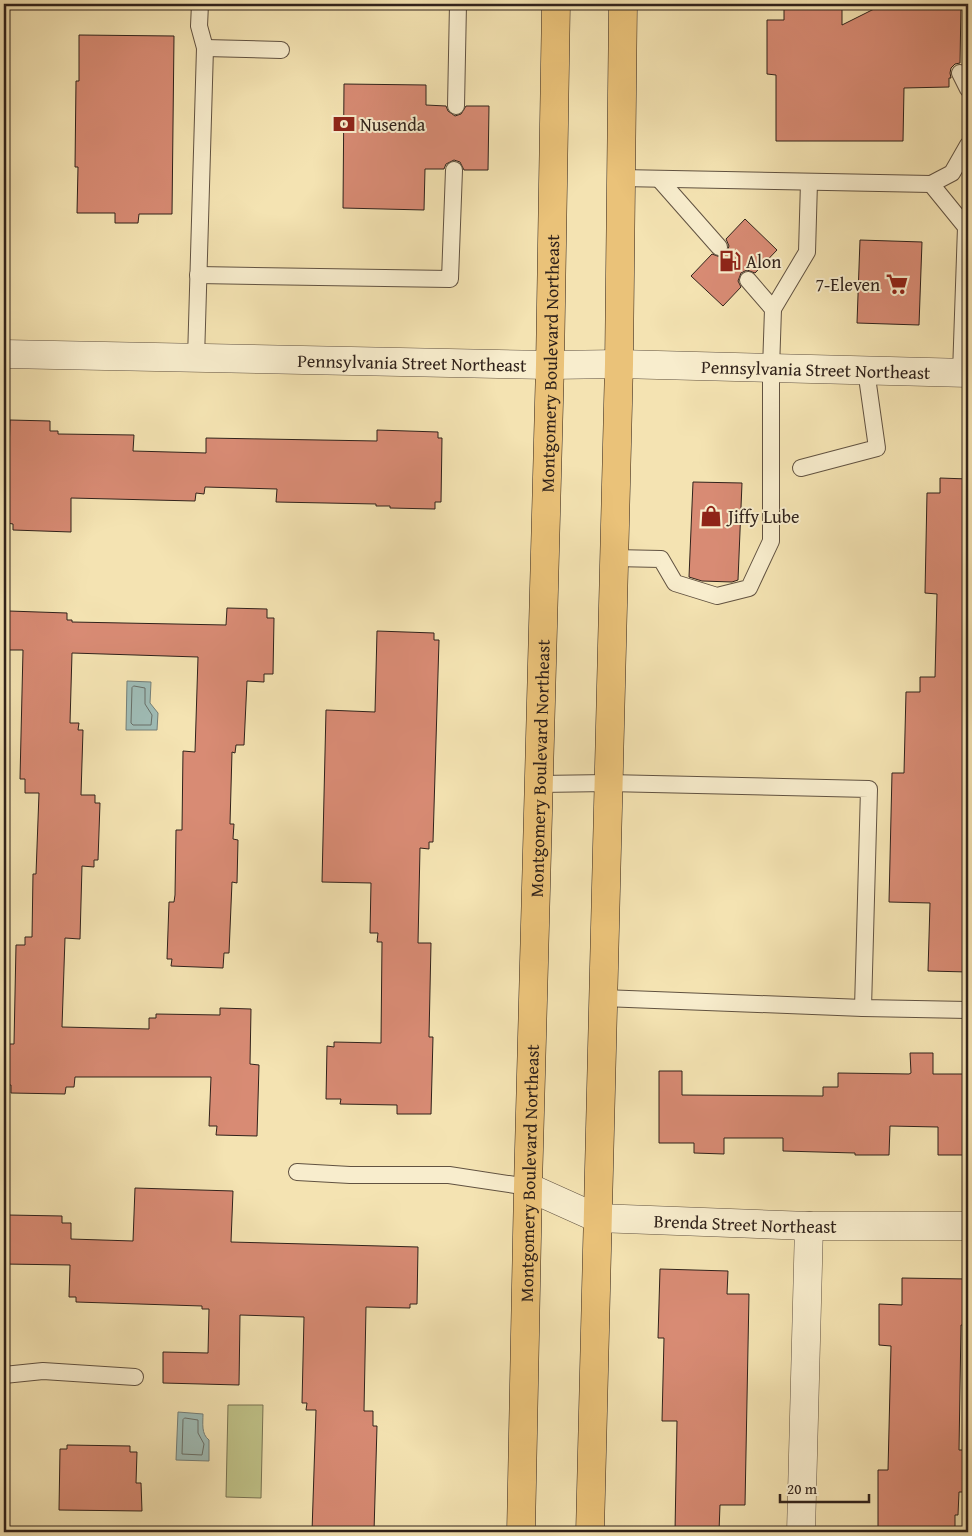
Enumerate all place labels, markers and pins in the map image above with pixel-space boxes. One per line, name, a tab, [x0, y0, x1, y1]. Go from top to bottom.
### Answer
bank icon: Nusenda	[331, 111, 357, 137]
place label: Nusenda	[360, 111, 426, 138]
fuel station icon: Alon	[717, 248, 743, 274]
place label: Alon	[746, 248, 781, 275]
place label: 7-Eleven	[815, 271, 880, 298]
supermarket icon: 7-Eleven	[884, 271, 910, 297]
shop icon: Jiffy Lube	[698, 503, 724, 529]
place label: Jiffy Lube	[726, 503, 799, 530]

